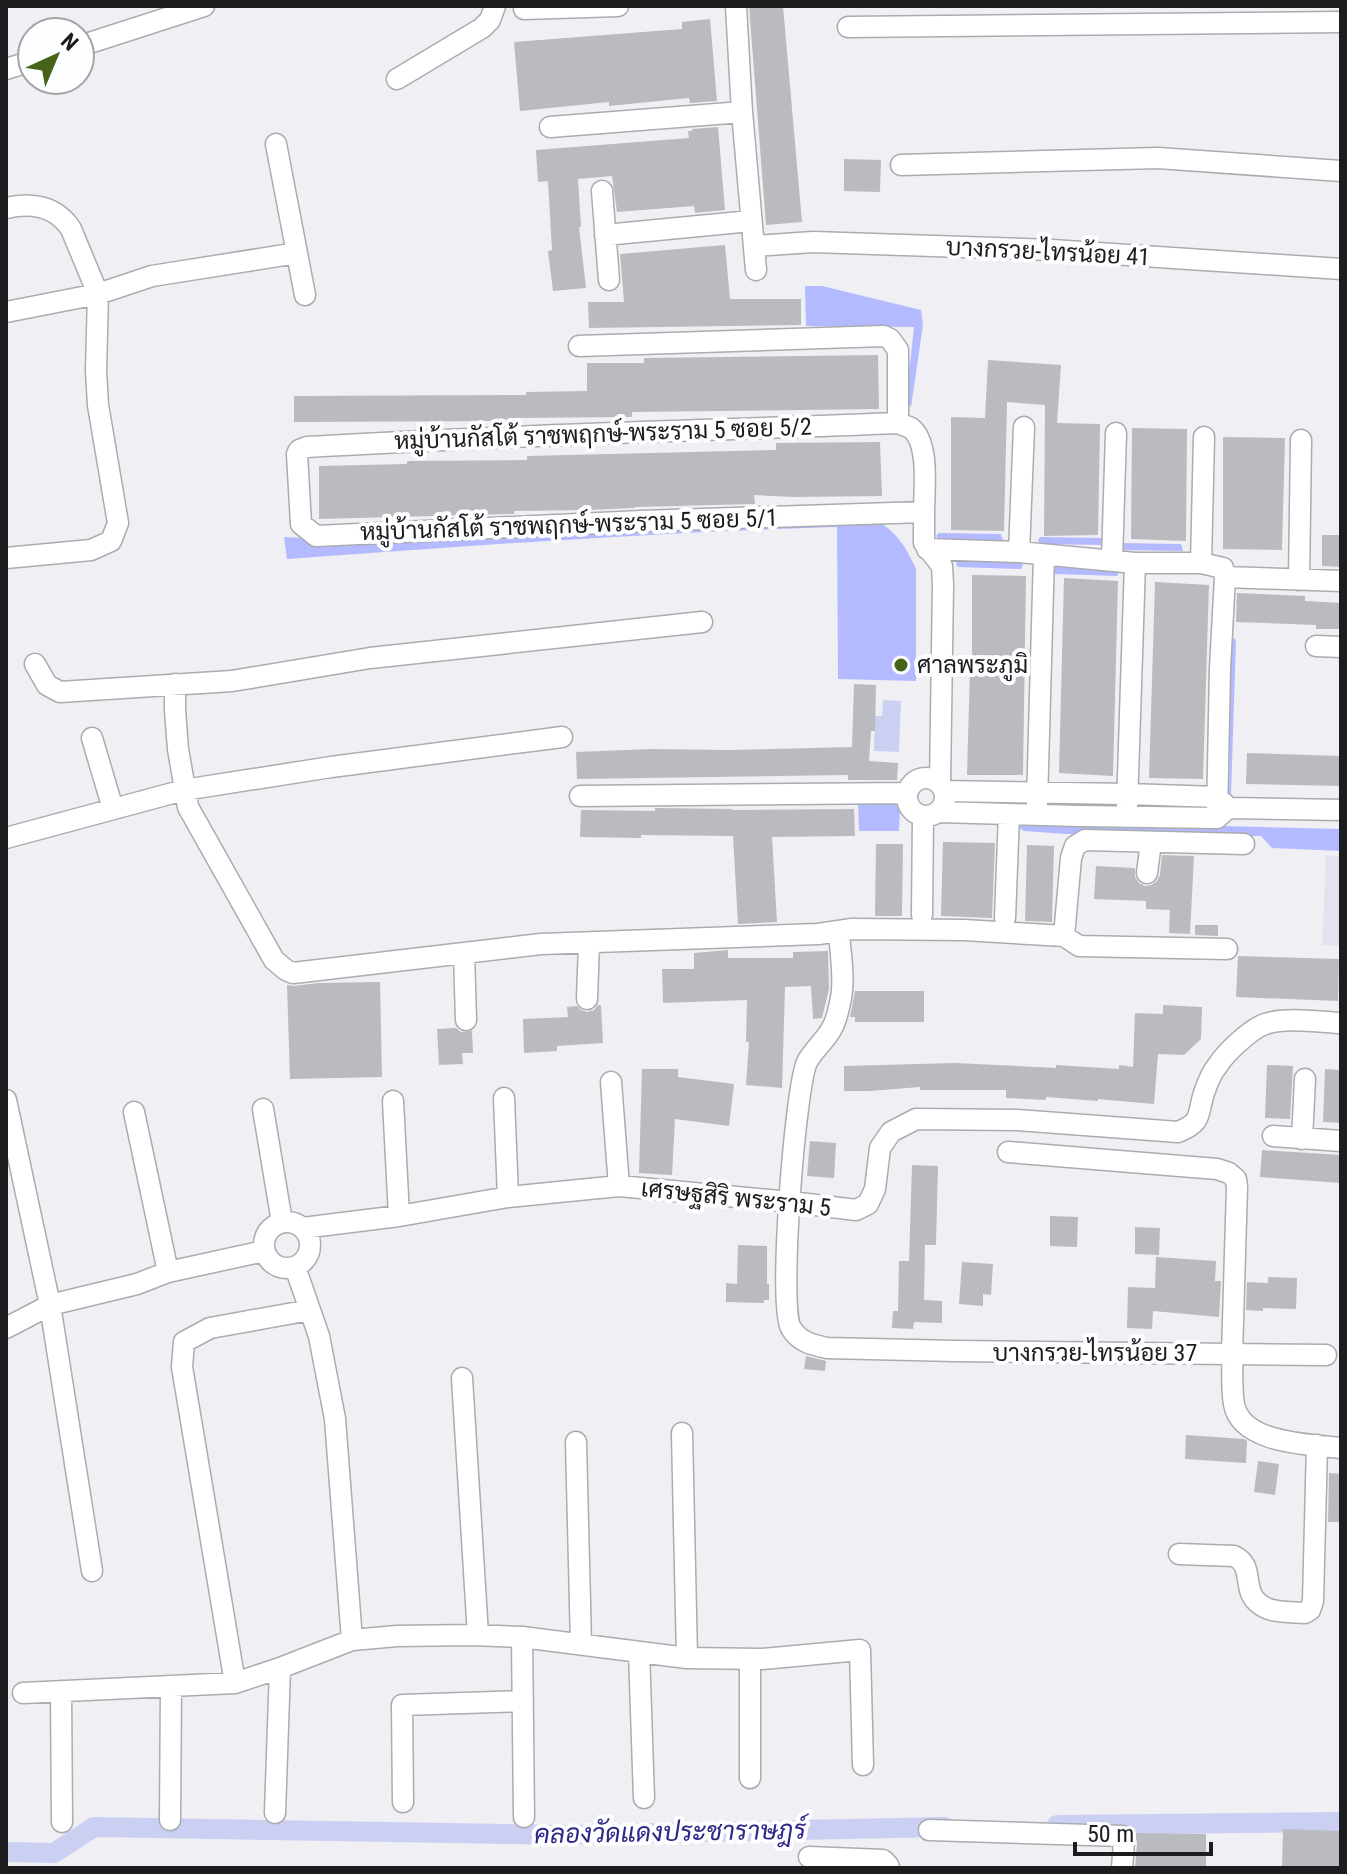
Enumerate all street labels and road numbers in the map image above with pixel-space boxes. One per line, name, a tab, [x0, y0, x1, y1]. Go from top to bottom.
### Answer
street label: บางกรวย-ไทรน้อย 41	[945, 231, 1151, 271]
street label: หมู่บ้านกัสโต้ ราชพฤกษ์-พระราม 5 ซอย 5/2	[394, 411, 812, 458]
street label: หมู่บ้านกัสโต้ ราชพฤกษ์-พระราม 5 ซอย 5/1	[360, 502, 778, 549]
street label: เศรษฐสิริ พระราม 5	[639, 1174, 832, 1224]
street label: บางกรวย-ไทรน้อย 37	[993, 1337, 1197, 1367]

